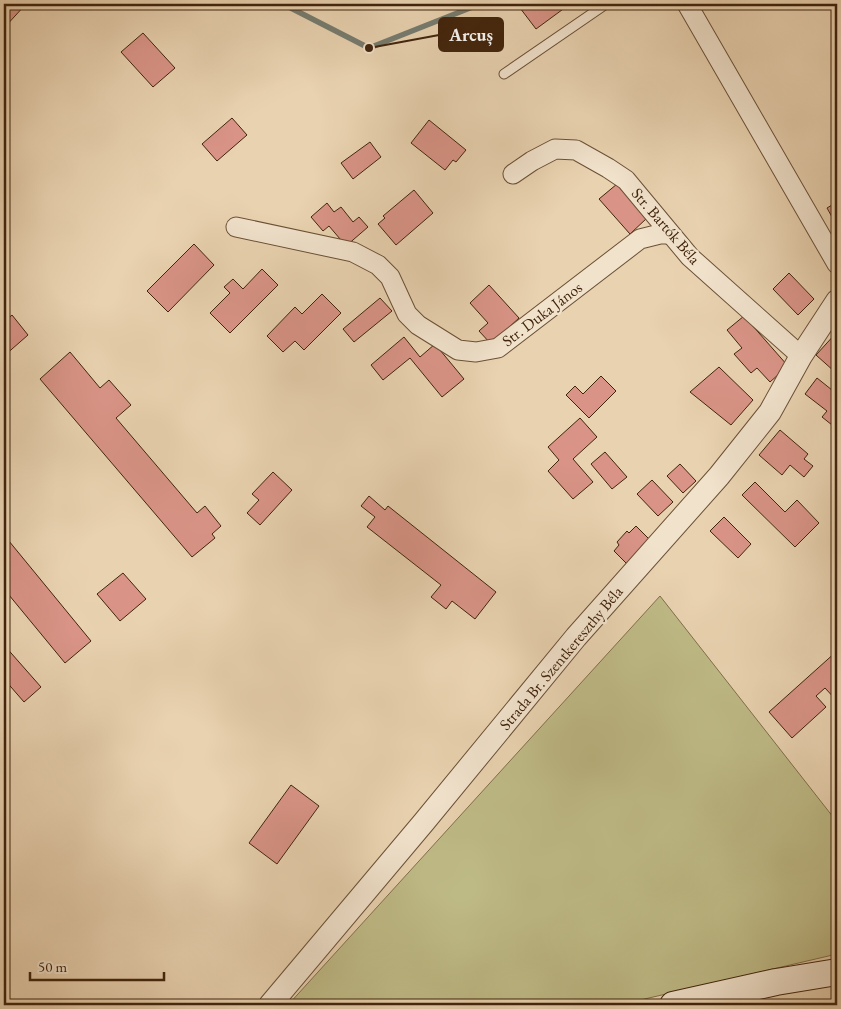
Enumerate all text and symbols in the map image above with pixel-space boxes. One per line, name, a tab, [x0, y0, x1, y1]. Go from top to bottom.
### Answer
callout: Arcuș	[439, 18, 503, 51]
text: Arcuș	[448, 23, 493, 46]
street label: Str. Bartók Béla	[627, 183, 706, 269]
street label: Str. Duka János	[497, 277, 587, 351]
street label: Strada Br. Szentkereszthy Béla	[494, 581, 628, 734]
scale bar	[30, 949, 164, 981]
text: 50 m	[38, 957, 67, 976]

